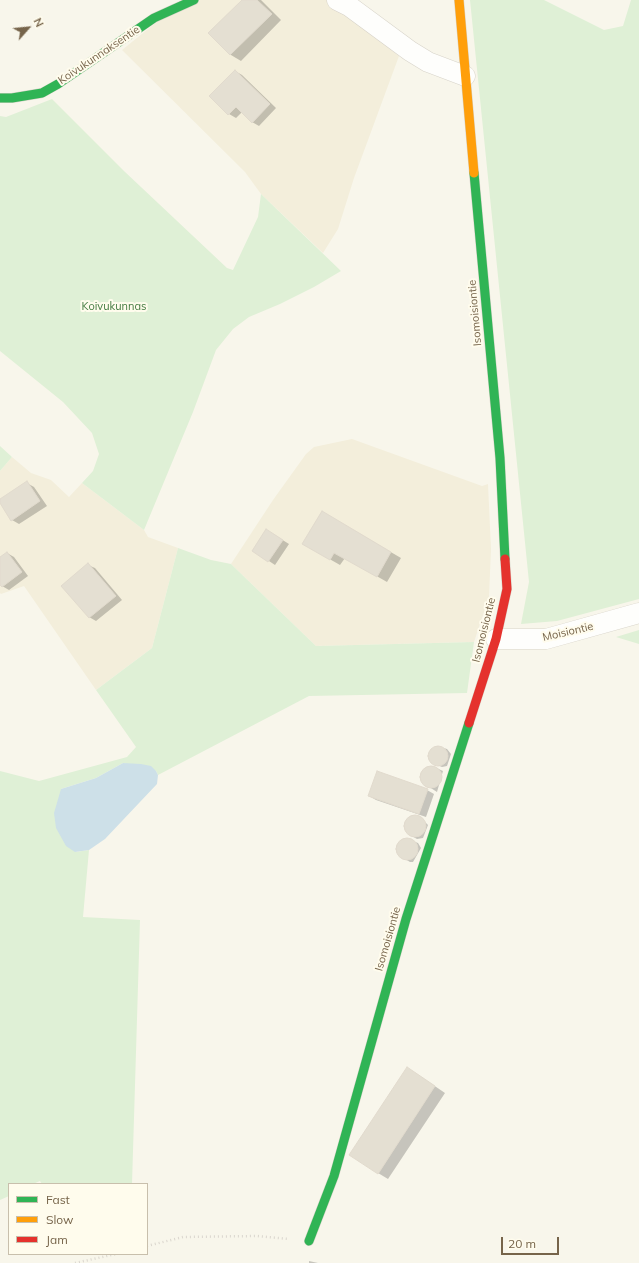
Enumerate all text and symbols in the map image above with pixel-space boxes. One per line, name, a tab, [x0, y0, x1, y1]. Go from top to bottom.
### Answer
north arrow	[8, 8, 48, 48]
text: N	[31, 16, 47, 29]
street label: Koivukunnaksentie	[56, 23, 142, 87]
street label: Isomoisiontie	[466, 279, 484, 347]
park label: Koivukunnas	[82, 300, 146, 314]
street label: Isomoisiontie	[470, 596, 498, 664]
street label: Moisiontie	[541, 620, 595, 644]
street label: Isomoisiontie	[373, 905, 403, 973]
legend	[8, 1183, 148, 1255]
text: Fast	[46, 1192, 70, 1207]
text: Slow	[46, 1212, 74, 1227]
scale bar	[503, 1229, 561, 1255]
text: Jam	[46, 1232, 68, 1247]
text: 20 m	[508, 1236, 536, 1251]

